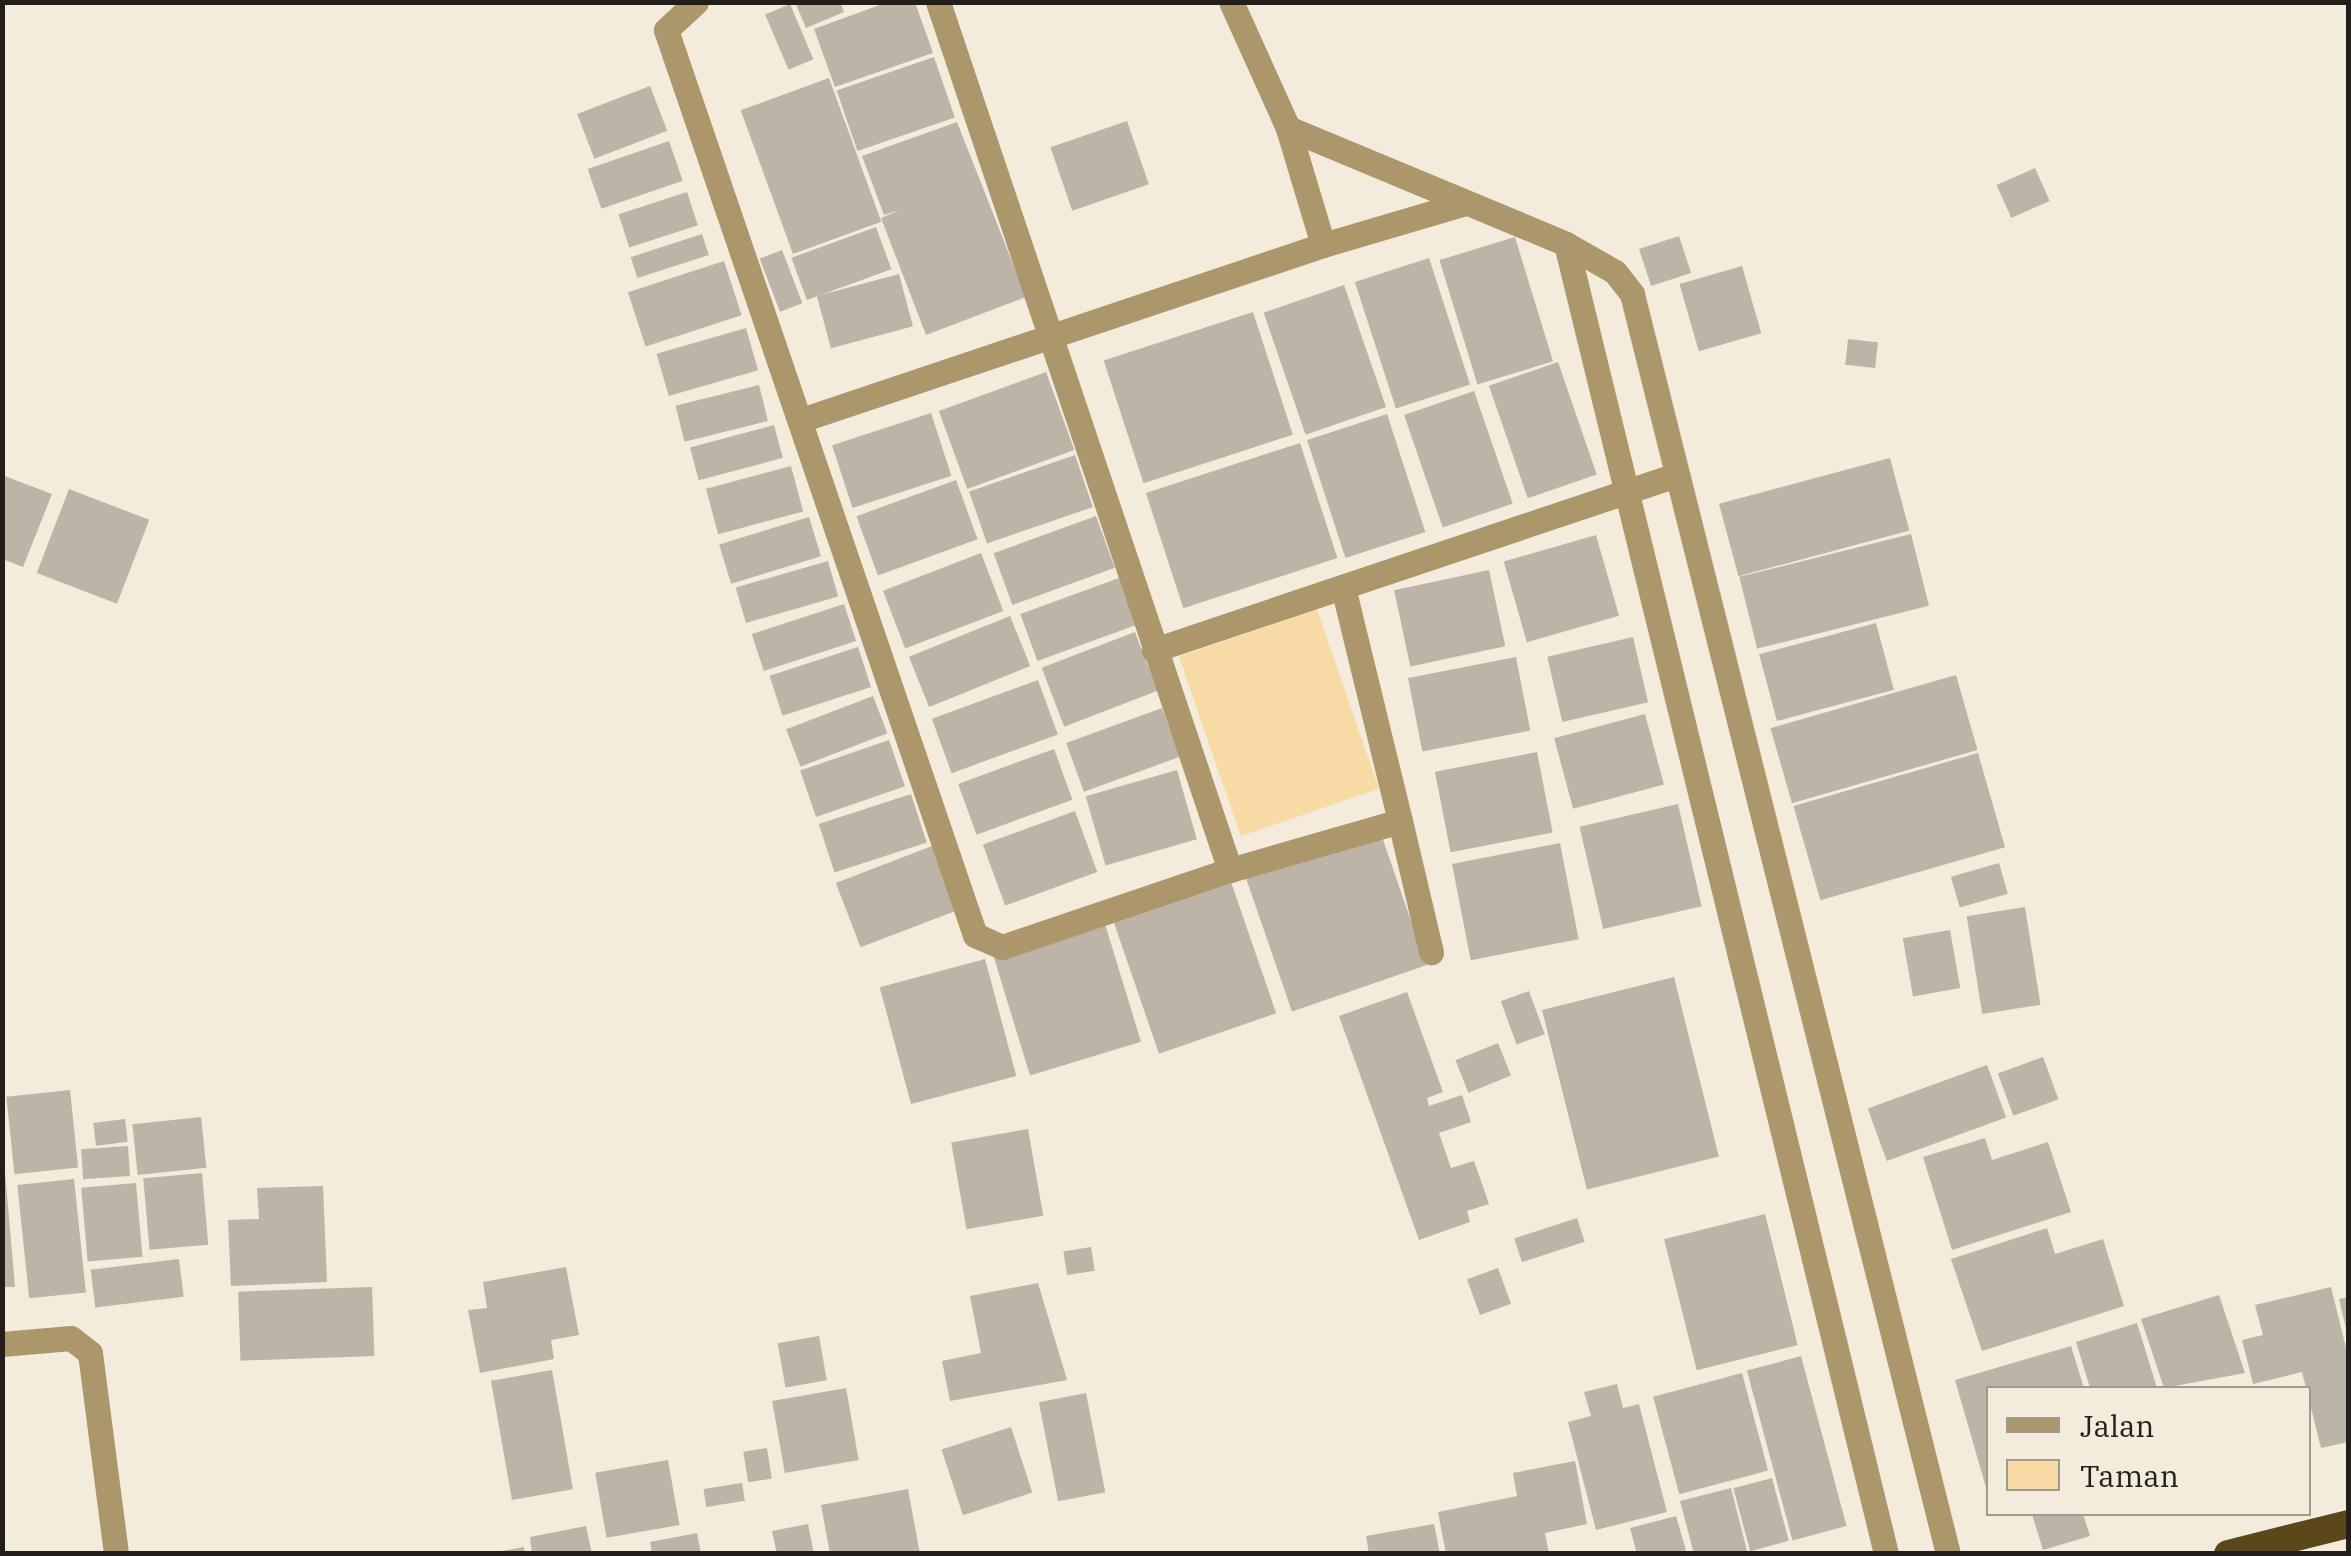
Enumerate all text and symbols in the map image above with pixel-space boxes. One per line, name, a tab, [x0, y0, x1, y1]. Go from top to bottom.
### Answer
legend	[1986, 1386, 2311, 1516]
text: Jalan	[2080, 1406, 2155, 1445]
text: Taman	[2080, 1456, 2179, 1495]

